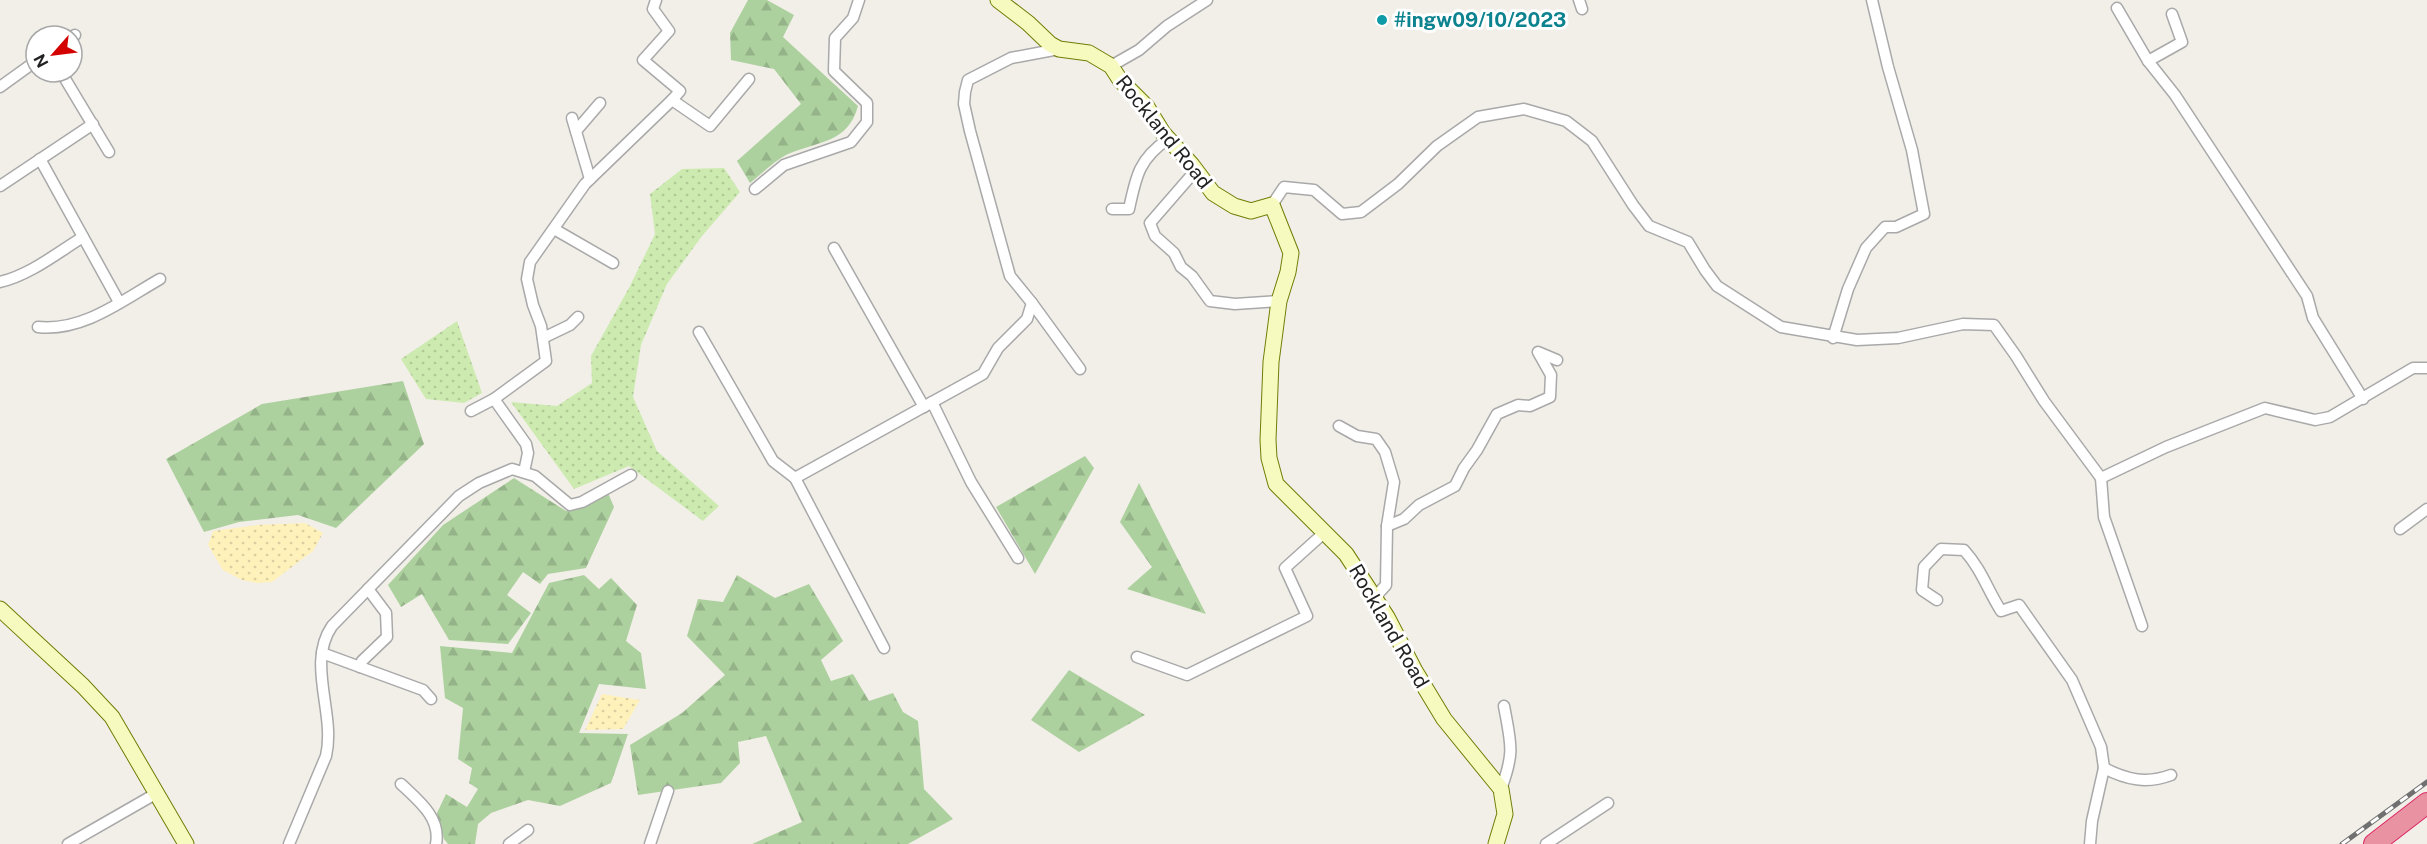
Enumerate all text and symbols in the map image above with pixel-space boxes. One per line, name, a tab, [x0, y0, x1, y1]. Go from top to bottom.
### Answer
place label: #ingw09/10/2023	[1394, 8, 1566, 32]
marker: #ingw09/10/2023	[1375, 13, 1389, 27]
north arrow	[24, 24, 84, 84]
text: N	[30, 51, 53, 71]
street label: Rockland Road	[1111, 70, 1217, 194]
street label: Rockland Road	[1344, 560, 1434, 692]

